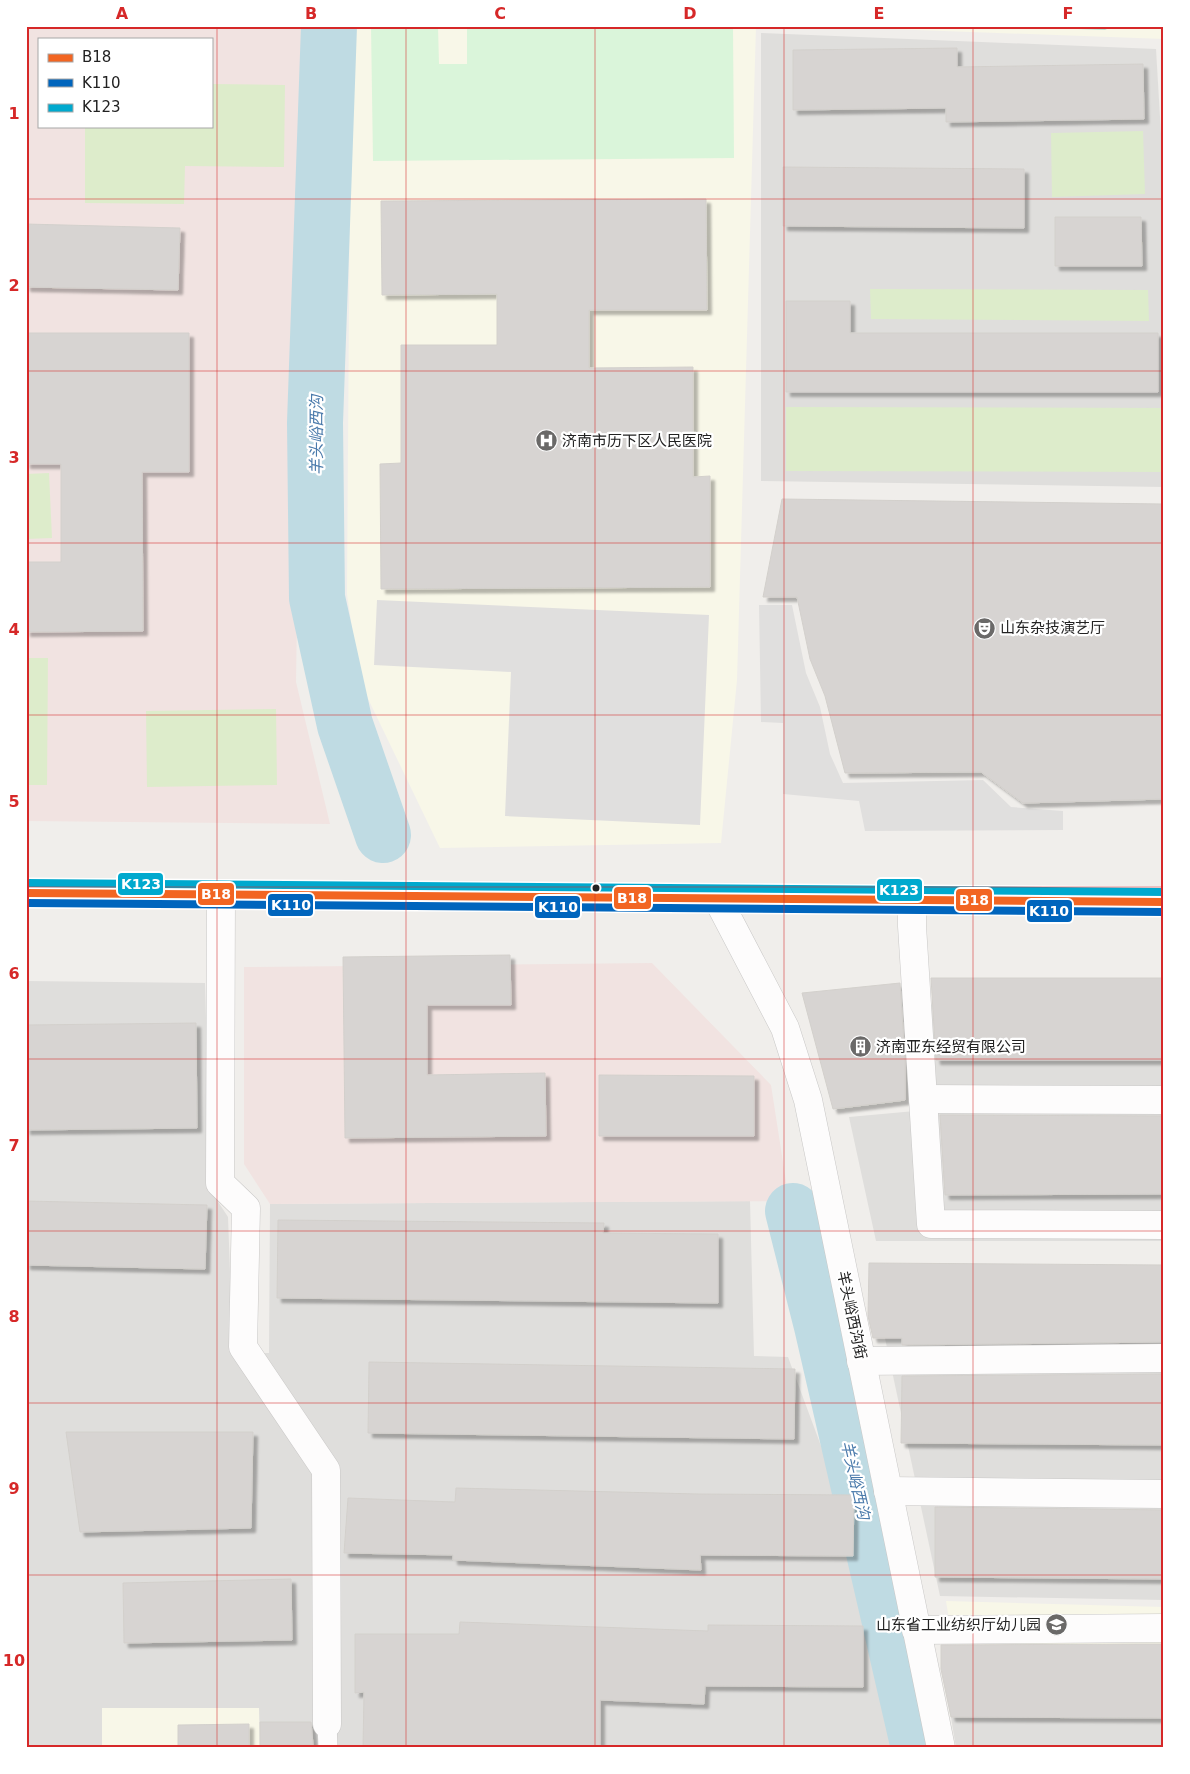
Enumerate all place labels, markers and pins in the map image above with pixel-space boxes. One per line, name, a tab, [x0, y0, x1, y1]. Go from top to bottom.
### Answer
hospital icon: 济南市历下区人民医院	[534, 429, 558, 453]
place label: 济南市历下区人民医院	[562, 432, 712, 450]
theatre icon: 山东杂技演艺厅	[972, 616, 996, 640]
place label: 山东杂技演艺厅	[1000, 619, 1105, 637]
unlabelled marker	[591, 883, 601, 893]
building icon: 济南亚东经贸有限公司	[848, 1035, 872, 1059]
place label: 济南亚东经贸有限公司	[876, 1038, 1026, 1056]
school or university icon: 山东省工业纺织厅幼儿园	[1045, 1613, 1069, 1637]
place label: 山东省工业纺织厅幼儿园	[876, 1616, 1041, 1634]

